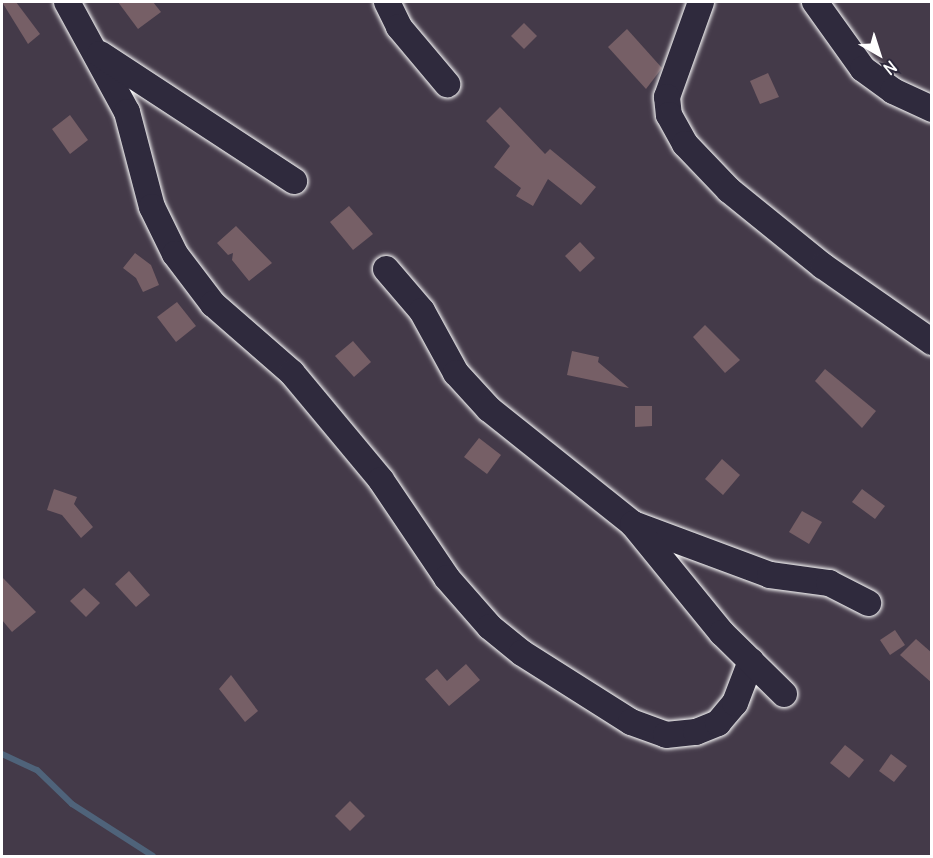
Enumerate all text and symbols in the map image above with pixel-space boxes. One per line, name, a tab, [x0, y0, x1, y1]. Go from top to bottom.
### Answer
north arrow	[849, 24, 909, 84]
text: N	[880, 57, 901, 79]

